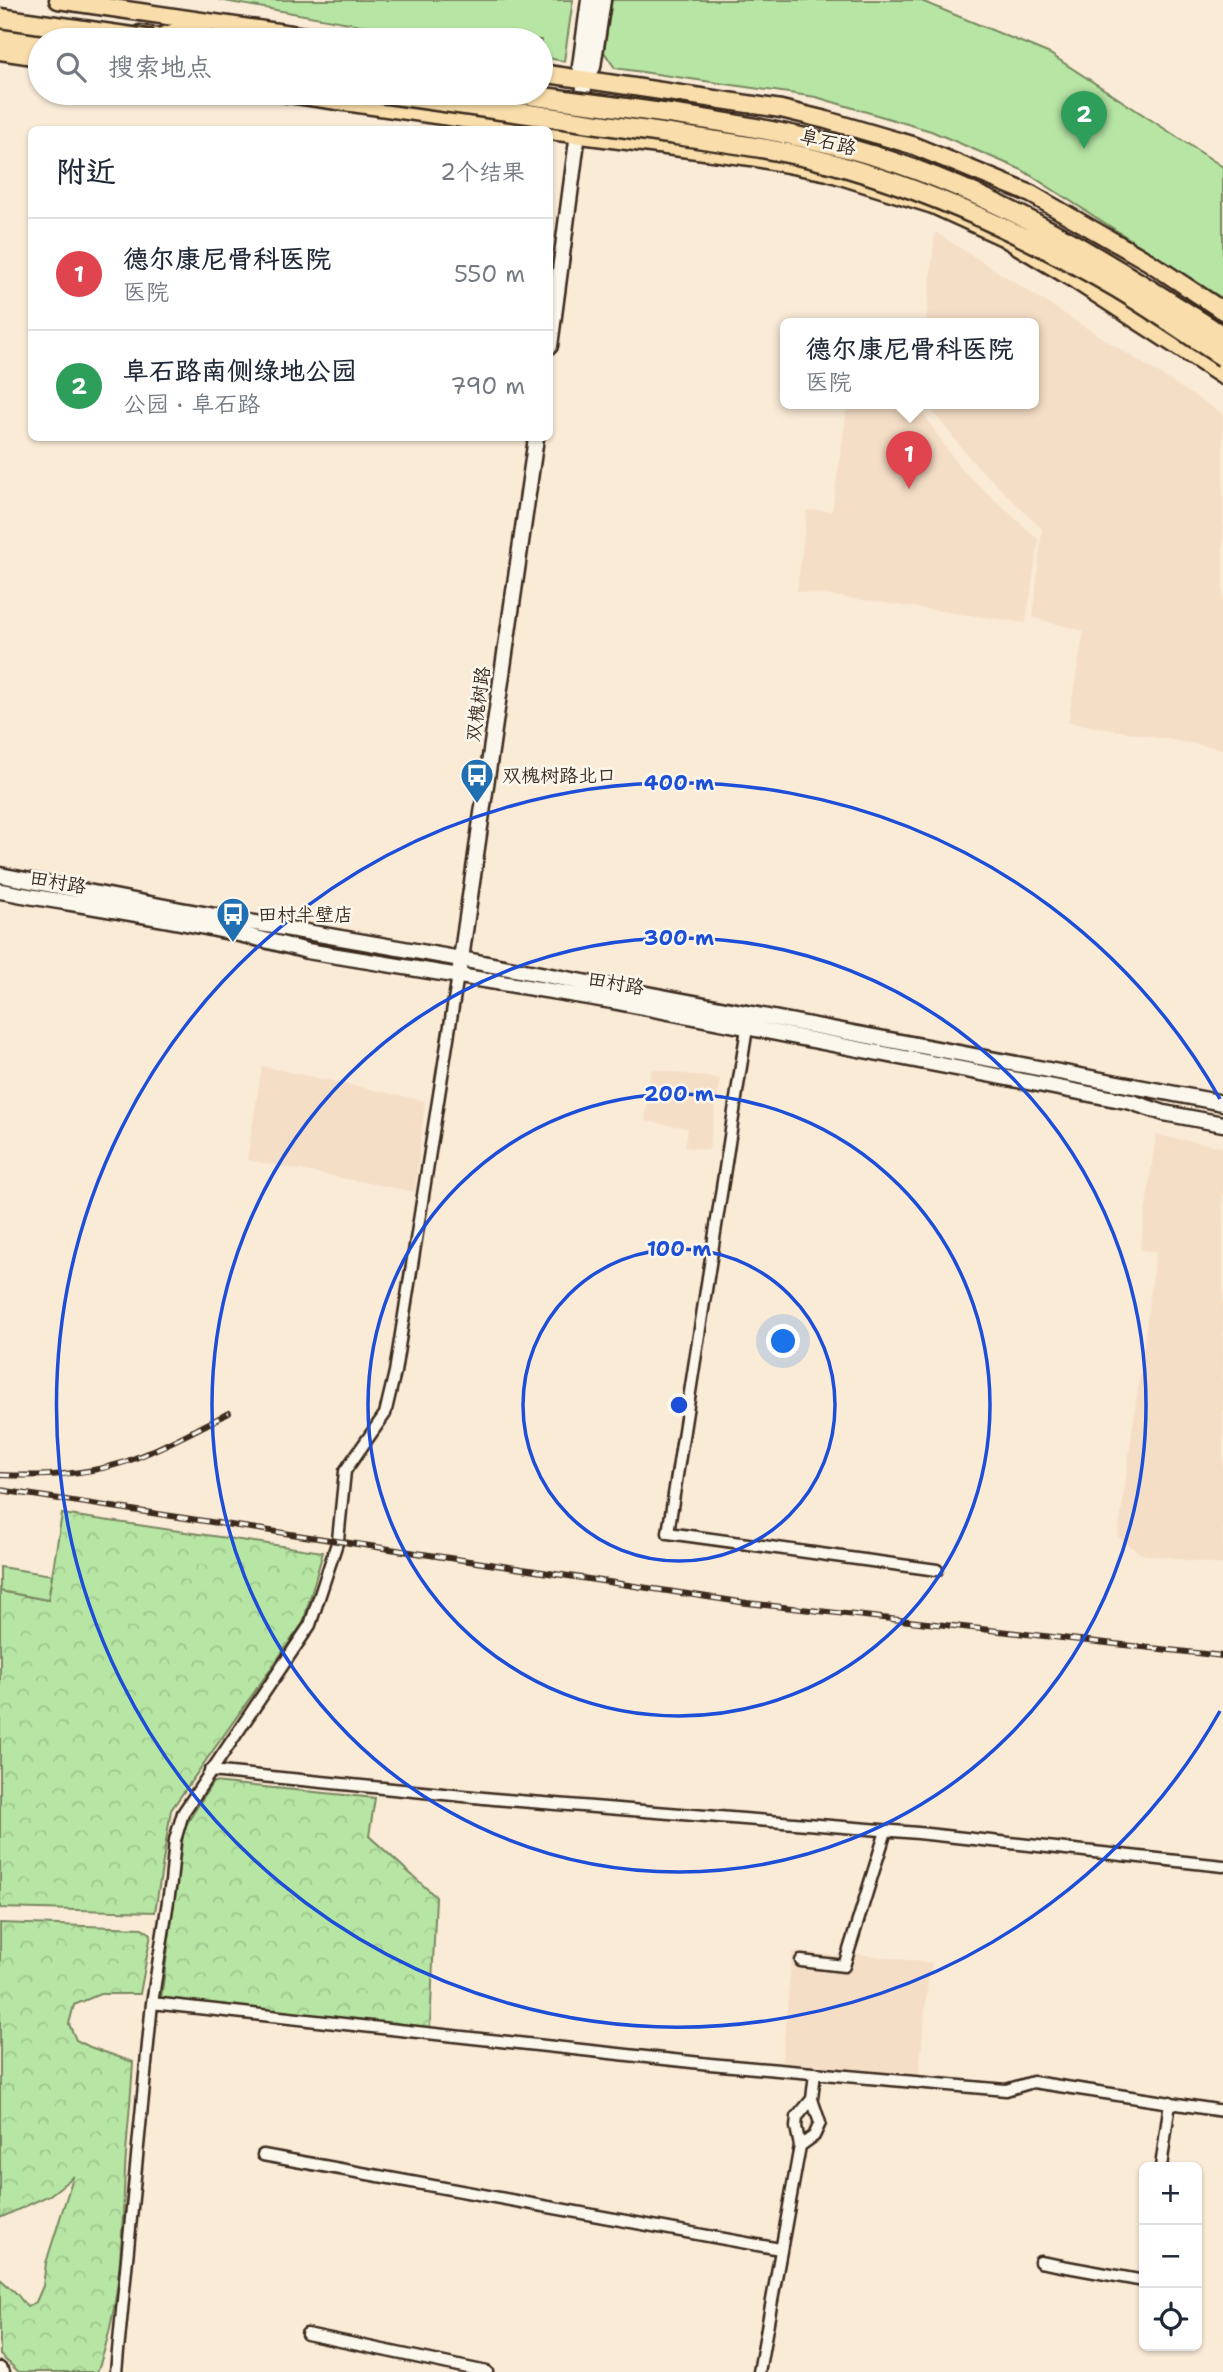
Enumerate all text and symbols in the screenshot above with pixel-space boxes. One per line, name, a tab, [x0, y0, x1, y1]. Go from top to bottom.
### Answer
search box	[28, 28, 553, 105]
icon: search	[52, 48, 90, 86]
text: 搜索地点	[108, 49, 212, 84]
pin: 2	[1061, 91, 1107, 149]
street label: 阜石路	[797, 123, 859, 161]
text: 附近	[56, 151, 116, 192]
text: 2个结果	[440, 157, 525, 187]
text: 德尔康尼骨科医院	[123, 241, 331, 276]
text: 1	[74, 259, 84, 289]
text: 550 m	[454, 259, 525, 289]
text: 医院	[123, 277, 169, 307]
popup	[780, 318, 1039, 409]
text: 德尔康尼骨科医院	[805, 331, 1014, 366]
text: 阜石路南侧绿地公园	[123, 353, 357, 388]
text: 医院	[805, 367, 851, 397]
text: 2	[71, 371, 87, 401]
text: 790 m	[450, 371, 525, 401]
text: 公园 · 阜石路	[123, 389, 260, 419]
pin: 1	[886, 431, 932, 489]
street label: 双槐树路	[460, 665, 496, 743]
bus stop icon: 双槐树路北口	[458, 756, 496, 805]
place label: 双槐树路北口	[502, 763, 616, 788]
text: 400 m	[644, 769, 714, 797]
street label: 田村路	[28, 865, 88, 899]
bus stop icon: 田村半壁店	[214, 895, 252, 944]
place label: 田村半壁店	[258, 902, 353, 927]
text: 300 m	[644, 924, 714, 952]
street label: 田村路	[586, 966, 646, 1000]
text: 200 m	[644, 1080, 714, 1108]
text: 100 m	[647, 1235, 711, 1263]
your location	[766, 1324, 800, 1358]
centre of rings	[667, 1393, 691, 1417]
map controls	[1139, 2162, 1202, 2351]
button: +	[1139, 2162, 1202, 2225]
button: −	[1139, 2225, 1202, 2288]
button: locate	[1139, 2288, 1202, 2351]

